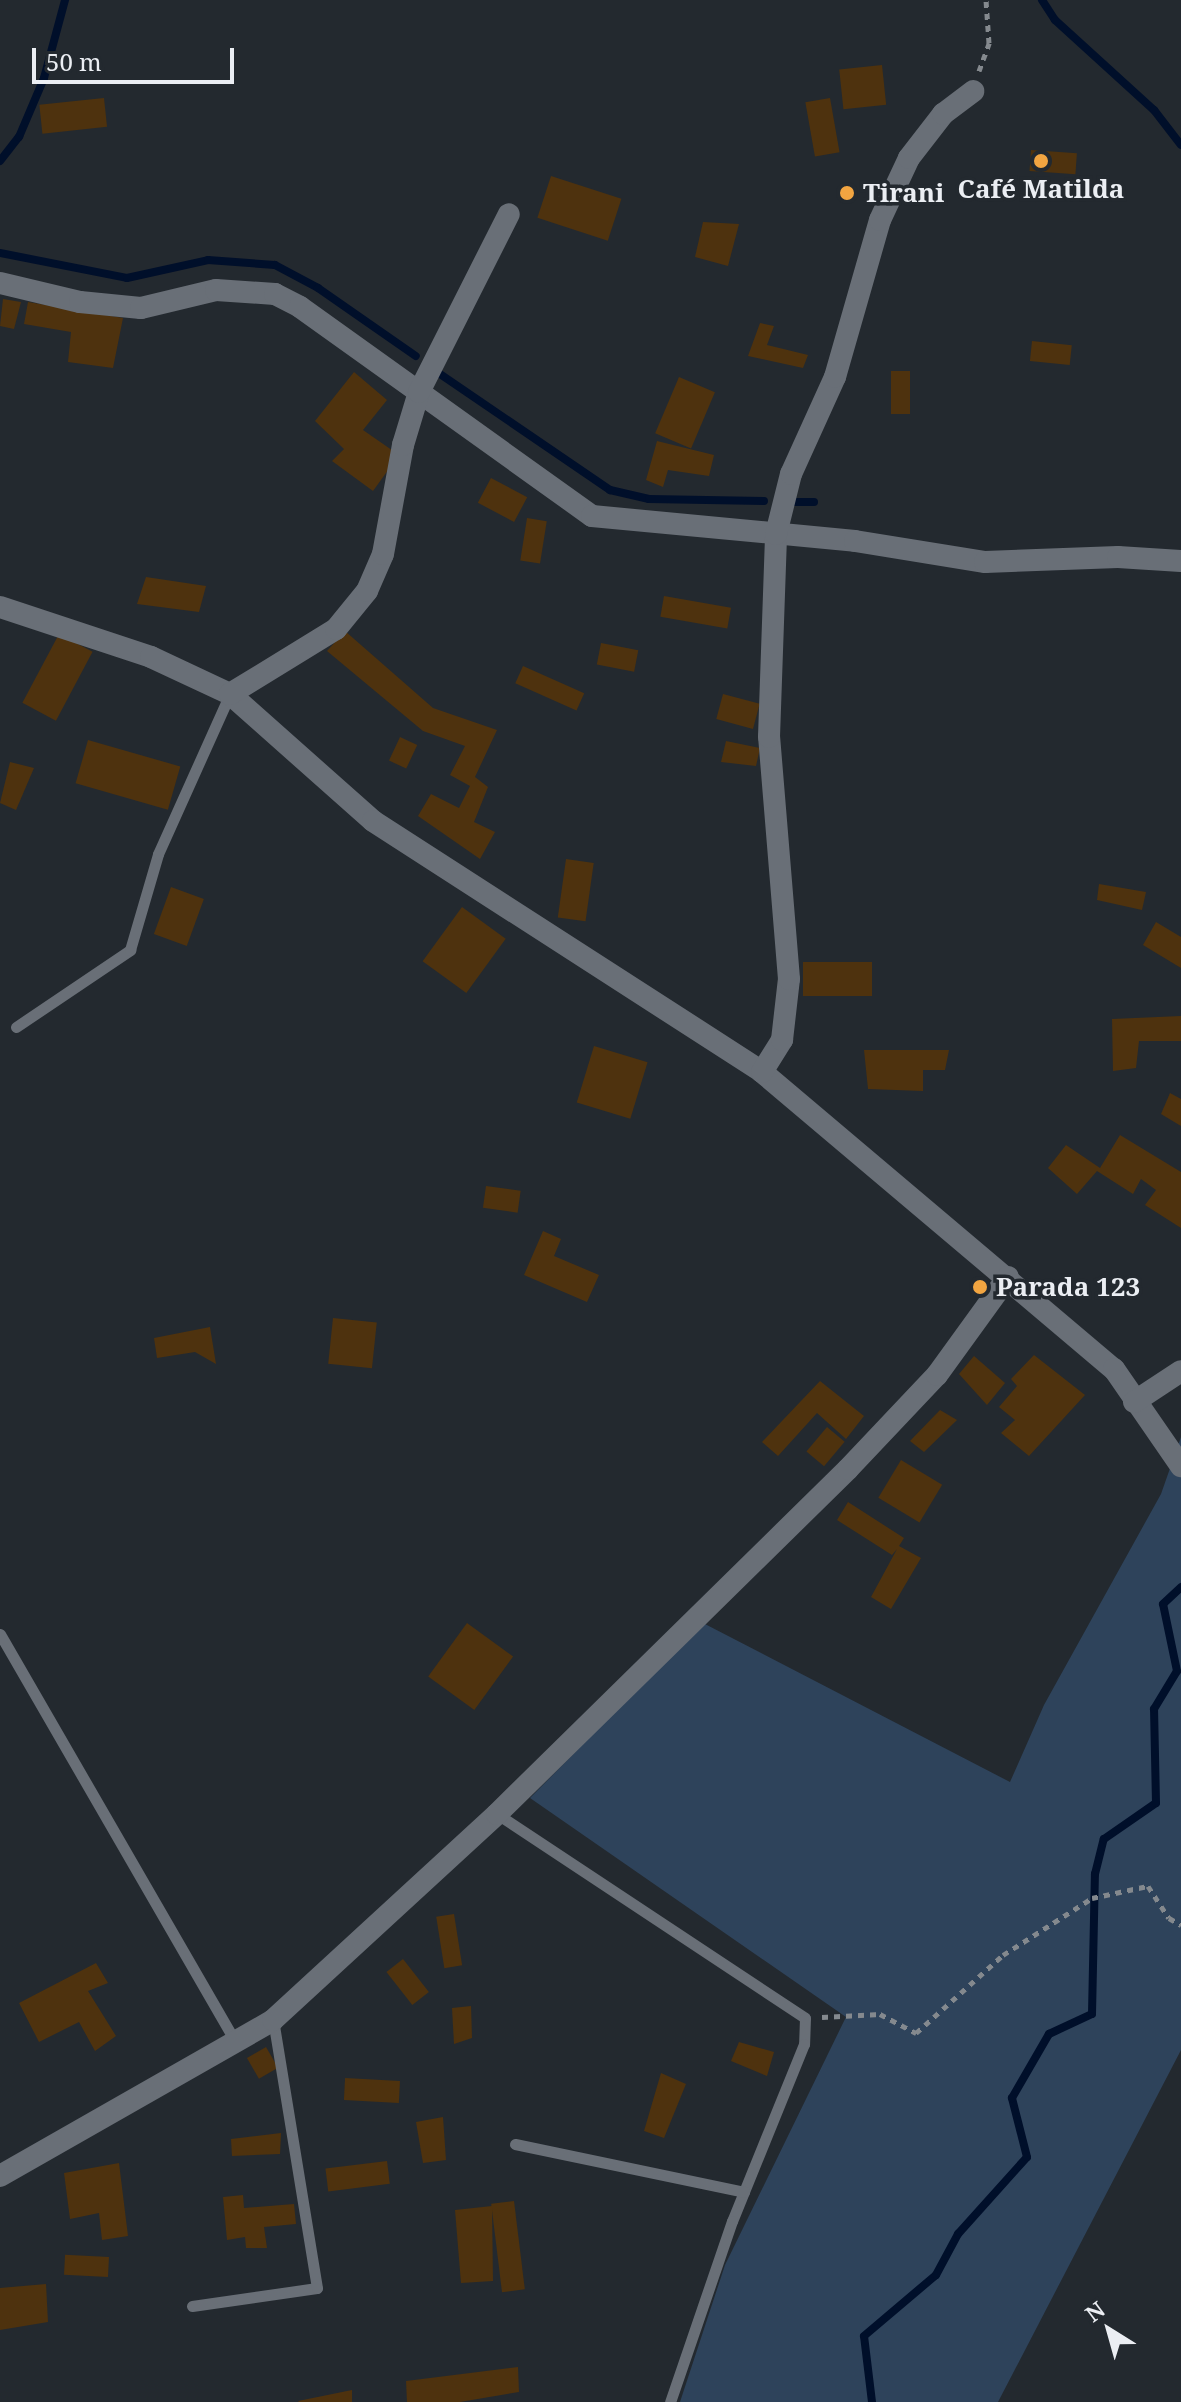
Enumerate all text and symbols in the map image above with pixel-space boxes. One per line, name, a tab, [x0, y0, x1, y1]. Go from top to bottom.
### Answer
scale bar	[36, 32, 238, 82]
text: 50 m	[46, 45, 102, 78]
marker: Café Matilda	[1032, 152, 1050, 170]
place label: Café Matilda	[958, 173, 1124, 205]
place label: Tirani	[863, 177, 944, 209]
marker: Tirani	[838, 184, 856, 202]
place label: Parada 123	[996, 1271, 1140, 1303]
marker: Parada 123	[971, 1278, 989, 1296]
north arrow	[1069, 2290, 1149, 2370]
text: N	[1079, 2294, 1111, 2328]

